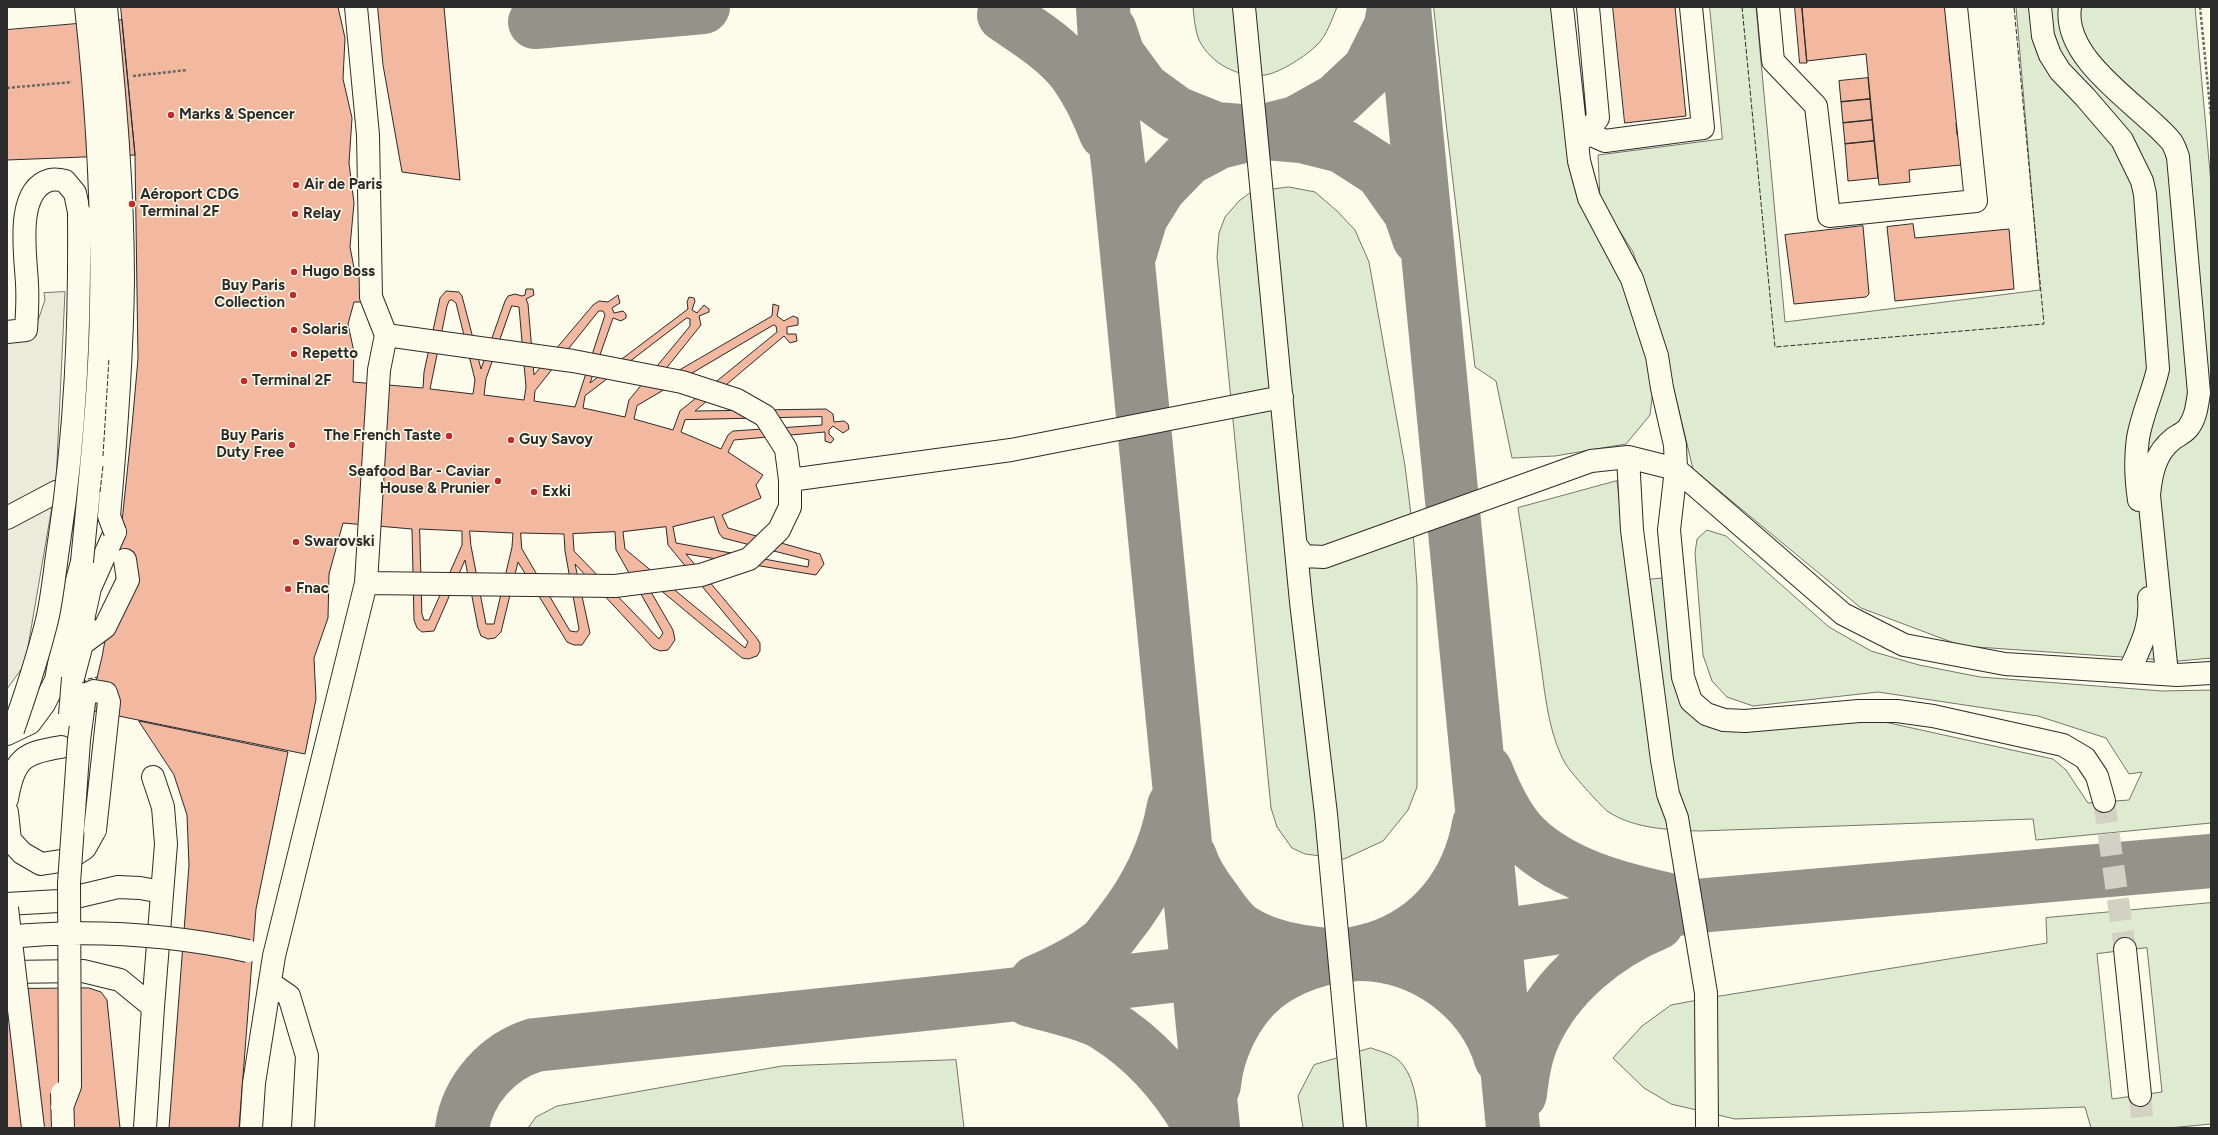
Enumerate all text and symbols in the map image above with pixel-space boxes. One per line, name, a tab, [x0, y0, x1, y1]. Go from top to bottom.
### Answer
place label: Marks & Spencer	[179, 106, 295, 124]
marker: Marks & Spencer	[166, 110, 176, 120]
place label: Air de Paris	[304, 176, 382, 194]
marker: Air de Paris	[291, 180, 301, 190]
place label: Aéroport CDG Terminal 2F	[140, 186, 239, 221]
marker: Aéroport CDG Terminal 2F	[127, 199, 137, 209]
place label: Relay	[303, 205, 341, 223]
marker: Relay	[290, 209, 300, 219]
place label: Hugo Boss	[302, 263, 375, 281]
marker: Hugo Boss	[289, 267, 299, 277]
place label: Buy Paris Collection	[214, 277, 285, 312]
marker: Buy Paris Collection	[288, 290, 298, 300]
place label: Solaris	[302, 321, 348, 339]
marker: Solaris	[289, 325, 299, 335]
place label: Repetto	[302, 345, 358, 363]
marker: Repetto	[289, 349, 299, 359]
place label: Terminal 2F	[252, 372, 332, 390]
marker: Terminal 2F	[239, 376, 249, 386]
place label: Buy Paris Duty Free	[216, 427, 284, 462]
place label: The French Taste	[324, 427, 441, 445]
marker: The French Taste	[444, 431, 454, 441]
place label: Guy Savoy	[519, 431, 593, 449]
marker: Guy Savoy	[506, 435, 516, 445]
marker: Buy Paris Duty Free	[287, 440, 297, 450]
place label: Seafood Bar - Caviar House & Prunier	[348, 463, 490, 498]
marker: Seafood Bar - Caviar House & Prunier	[493, 476, 503, 486]
place label: Exki	[542, 483, 571, 501]
marker: Exki	[529, 487, 539, 497]
place label: Swarovski	[304, 533, 375, 551]
marker: Swarovski	[291, 537, 301, 547]
place label: Fnac	[296, 580, 329, 598]
marker: Fnac	[283, 584, 293, 594]

